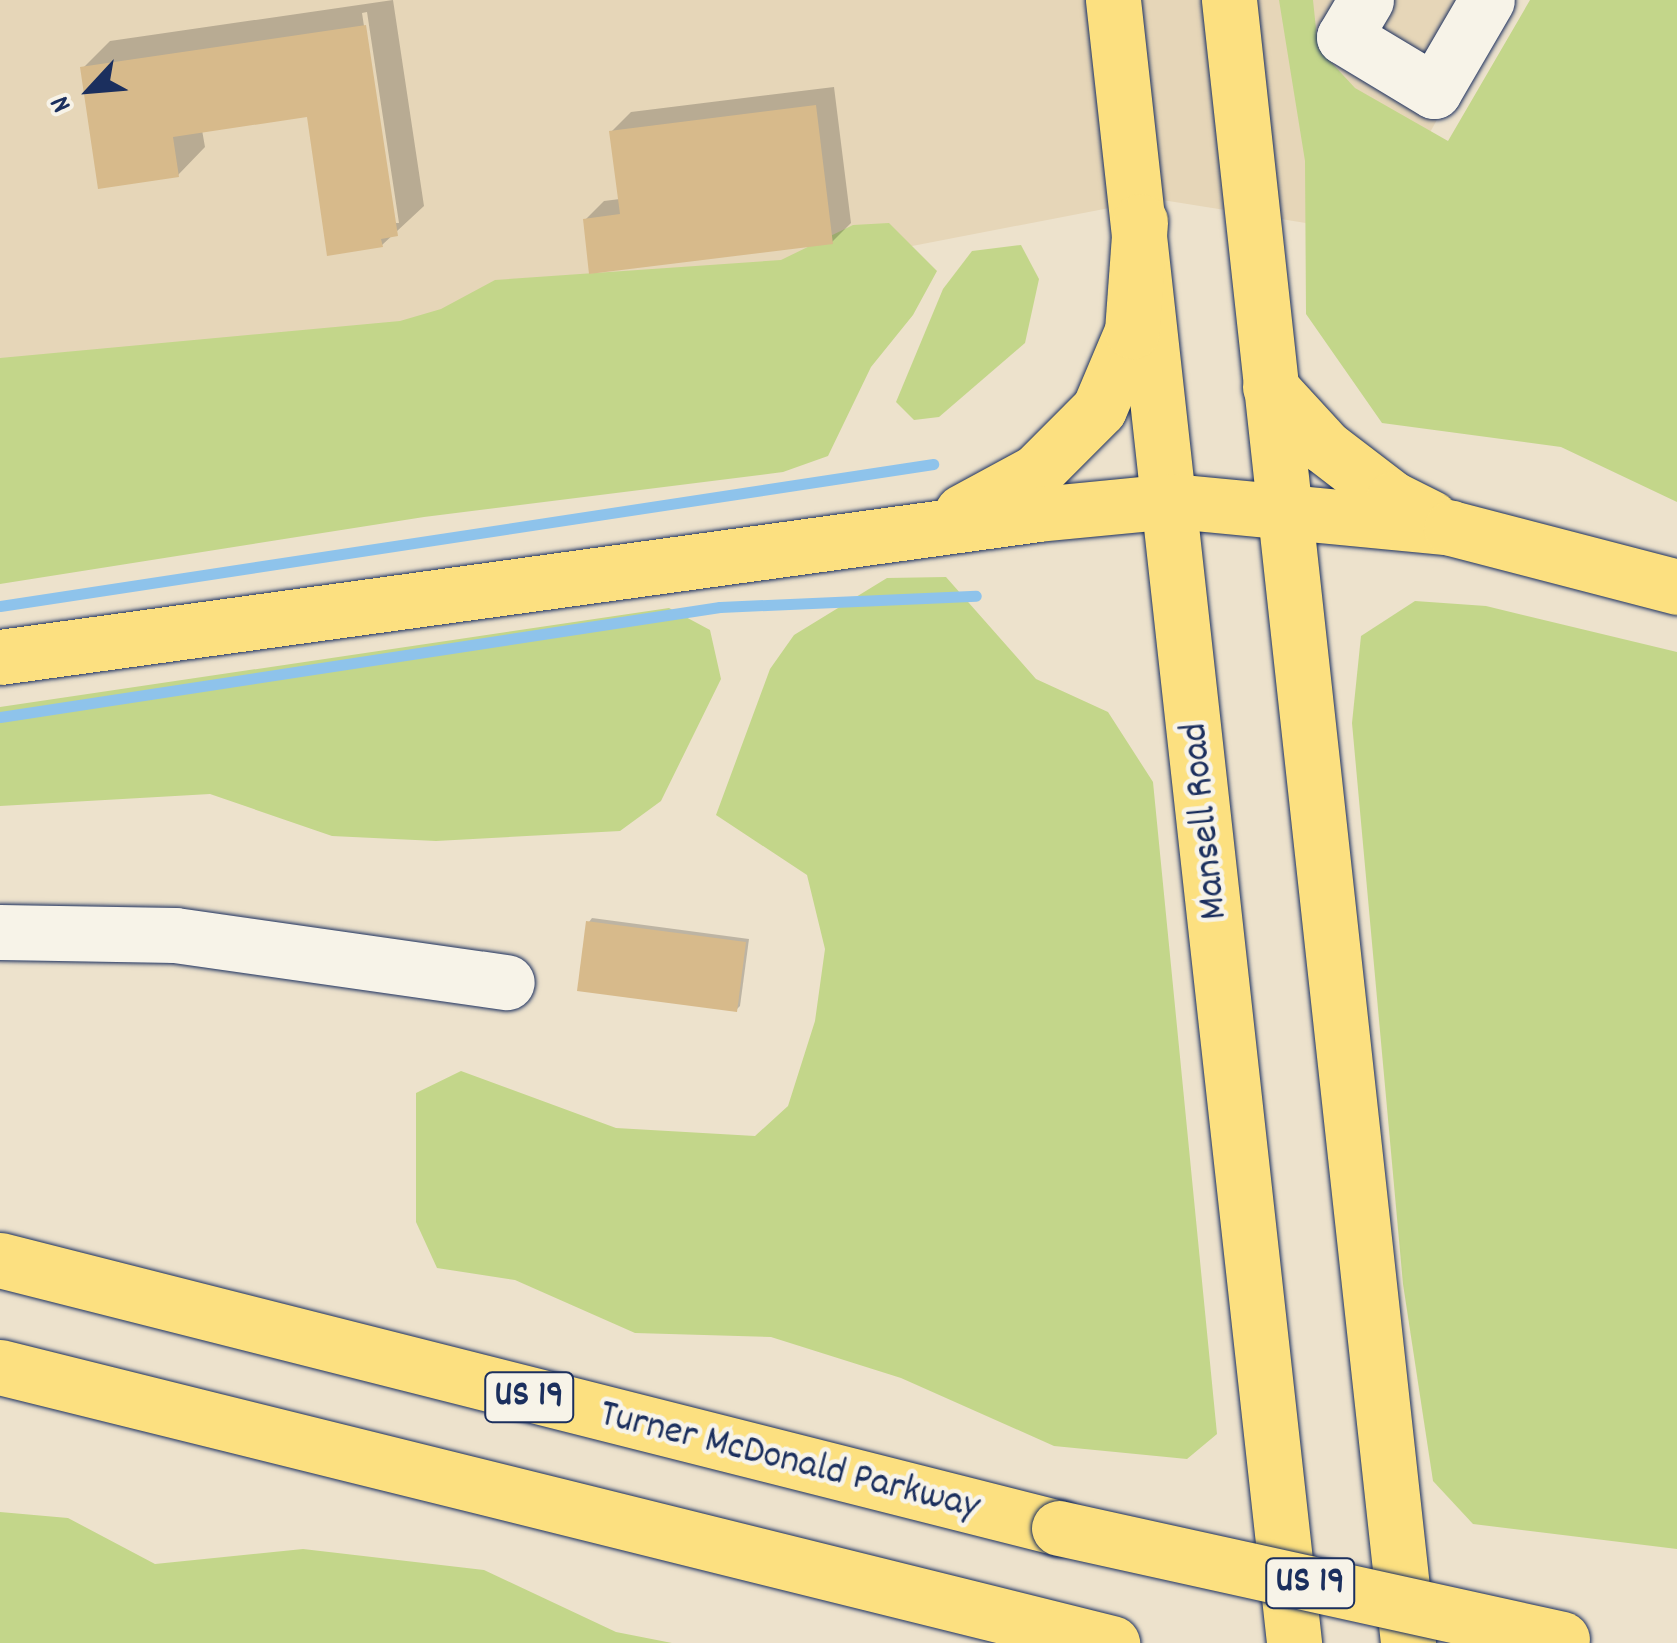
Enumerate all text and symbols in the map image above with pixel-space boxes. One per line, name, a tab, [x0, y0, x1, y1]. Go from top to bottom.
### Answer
north arrow	[40, 40, 140, 140]
text: N	[42, 88, 84, 118]
street label: Mansell Road	[1173, 720, 1241, 922]
road number: US 19	[484, 1364, 574, 1430]
street label: Turner McDonald Parkway	[594, 1393, 984, 1533]
road number: US 19	[1265, 1550, 1355, 1616]

